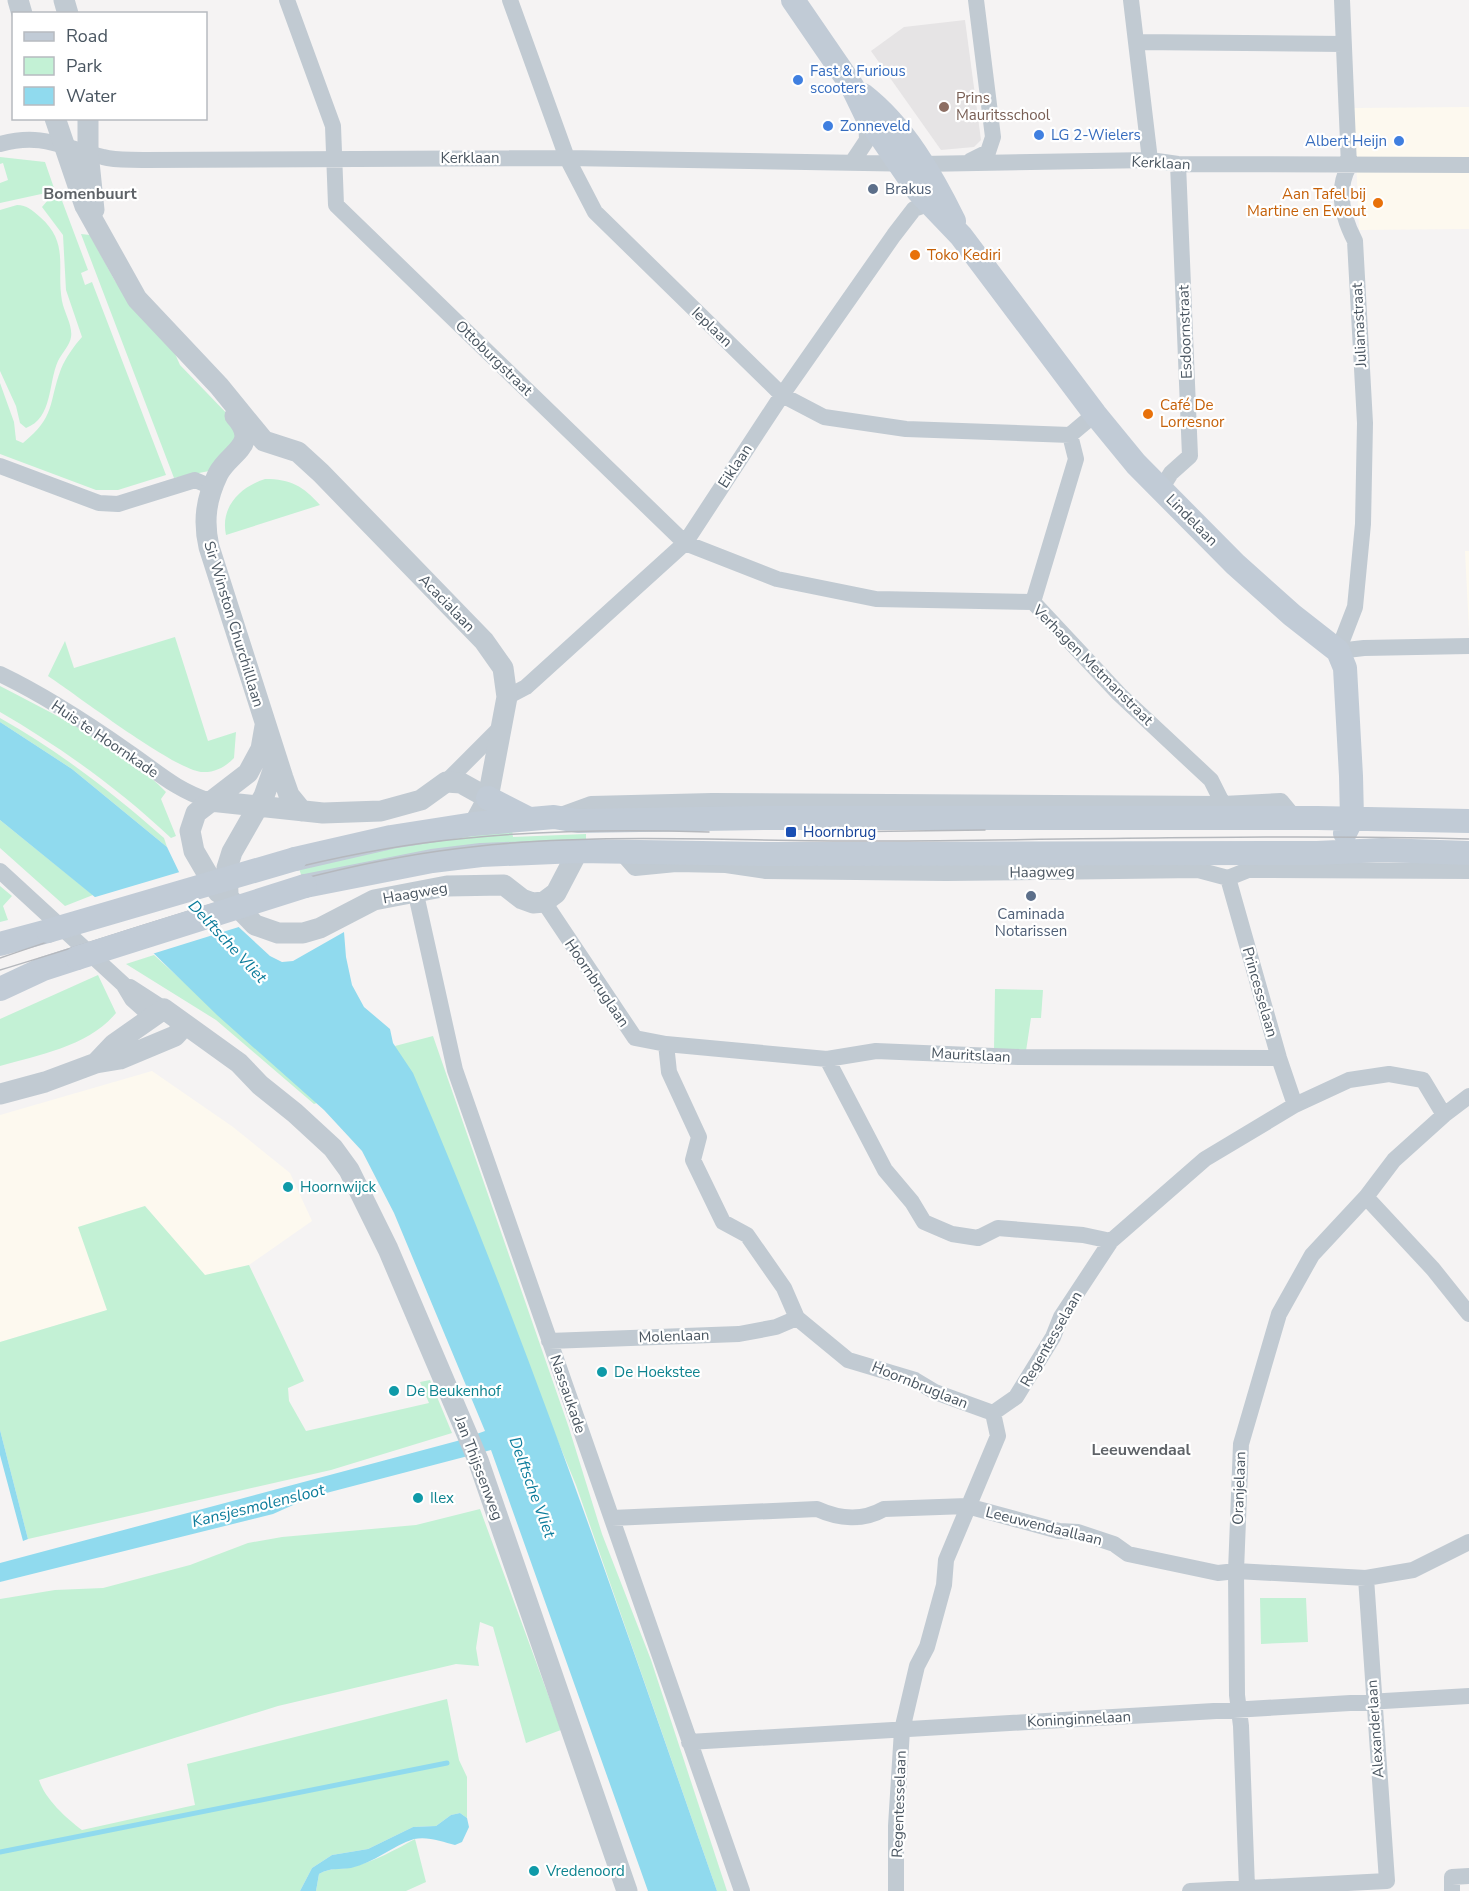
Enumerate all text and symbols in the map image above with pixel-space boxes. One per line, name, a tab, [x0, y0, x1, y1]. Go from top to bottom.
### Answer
legend	[12, 12, 207, 120]
text: Road	[66, 24, 108, 48]
text: Park	[66, 54, 103, 78]
place label: Fast & Furious scooters	[810, 61, 906, 98]
marker: Fast & Furious scooters	[791, 73, 805, 87]
text: Water	[66, 84, 117, 108]
place label: Prins Mauritsschool	[956, 88, 1051, 125]
marker: Prins Mauritsschool	[937, 100, 951, 114]
place label: Zonneveld	[840, 116, 911, 136]
marker: Zonneveld	[821, 119, 835, 133]
place label: LG 2-Wielers	[1051, 125, 1141, 145]
marker: LG 2-Wielers	[1032, 128, 1046, 142]
place label: Albert Heijn	[1305, 131, 1387, 151]
marker: Albert Heijn	[1392, 134, 1406, 148]
street label: Kerklaan	[441, 148, 499, 168]
street label: Kerklaan	[1131, 151, 1191, 175]
place label: Brakus	[885, 179, 932, 199]
marker: Brakus	[866, 182, 880, 196]
district label: Bomenbuurt	[43, 183, 137, 205]
place label: Aan Tafel bij Martine en Ewout	[1247, 184, 1367, 221]
marker: Aan Tafel bij Martine en Ewout	[1371, 196, 1385, 210]
place label: Toko Kediri	[927, 245, 1001, 265]
marker: Toko Kediri	[908, 248, 922, 262]
street label: Julianastraat	[1347, 282, 1371, 369]
street label: Esdoornstraat	[1173, 284, 1197, 379]
street label: Ieplaan	[687, 303, 737, 351]
street label: Ottoburgstraat	[451, 316, 537, 400]
place label: Café De Lorresnor	[1160, 395, 1225, 432]
marker: Café De Lorresnor	[1141, 407, 1155, 421]
street label: Eiklaan	[713, 440, 757, 492]
street label: Lindelaan	[1162, 490, 1222, 550]
street label: Sir Winston Churchilllaan	[199, 539, 269, 709]
street label: Acacialaan	[414, 570, 480, 636]
street label: Verhagen Metmanstraat	[1028, 600, 1158, 730]
street label: Huis te Hoornkade	[47, 696, 163, 782]
place label: Hoornbrug	[803, 822, 876, 842]
marker: Hoornbrug	[784, 825, 798, 839]
street label: Haagweg	[1009, 861, 1075, 883]
street label: Haagweg	[381, 877, 449, 909]
marker: Caminada Notarissen	[1024, 889, 1038, 903]
water label: Delftsche Vliet	[183, 895, 272, 988]
place label: Caminada Notarissen	[995, 904, 1067, 941]
street label: Hoornbruglaan	[560, 935, 634, 1031]
street label: Princesselaan	[1238, 945, 1282, 1039]
street label: Mauritslaan	[931, 1043, 1011, 1067]
place label: Hoornwijck	[300, 1177, 376, 1197]
marker: Hoornwijck	[281, 1180, 295, 1194]
street label: Regentesselaan	[1015, 1287, 1087, 1391]
street label: Molenlaan	[638, 1325, 710, 1347]
street label: Nassaukade	[545, 1352, 591, 1436]
street label: Hoornbruglaan	[869, 1357, 971, 1413]
place label: De Hoekstee	[614, 1362, 700, 1382]
marker: De Hoekstee	[595, 1365, 609, 1379]
place label: De Beukenhof	[406, 1381, 502, 1401]
marker: De Beukenhof	[387, 1384, 401, 1398]
street label: Jan Thijssenweg	[450, 1412, 508, 1523]
water label: Delftsche Vliet	[504, 1434, 561, 1541]
district label: Leeuwendaal	[1091, 1439, 1191, 1461]
street label: Oranjelaan	[1228, 1451, 1250, 1525]
water label: Kansjesmolensloot	[190, 1479, 327, 1533]
place label: Ilex	[430, 1488, 454, 1508]
marker: Ilex	[411, 1491, 425, 1505]
street label: Leeuwendaallaan	[984, 1502, 1104, 1550]
street label: Alexanderlaan	[1362, 1679, 1388, 1779]
street label: Koninginnelaan	[1026, 1706, 1132, 1732]
street label: Regentesselaan	[887, 1750, 911, 1858]
place label: Vredenoord	[545, 1861, 625, 1881]
marker: Vredenoord	[527, 1864, 541, 1878]

